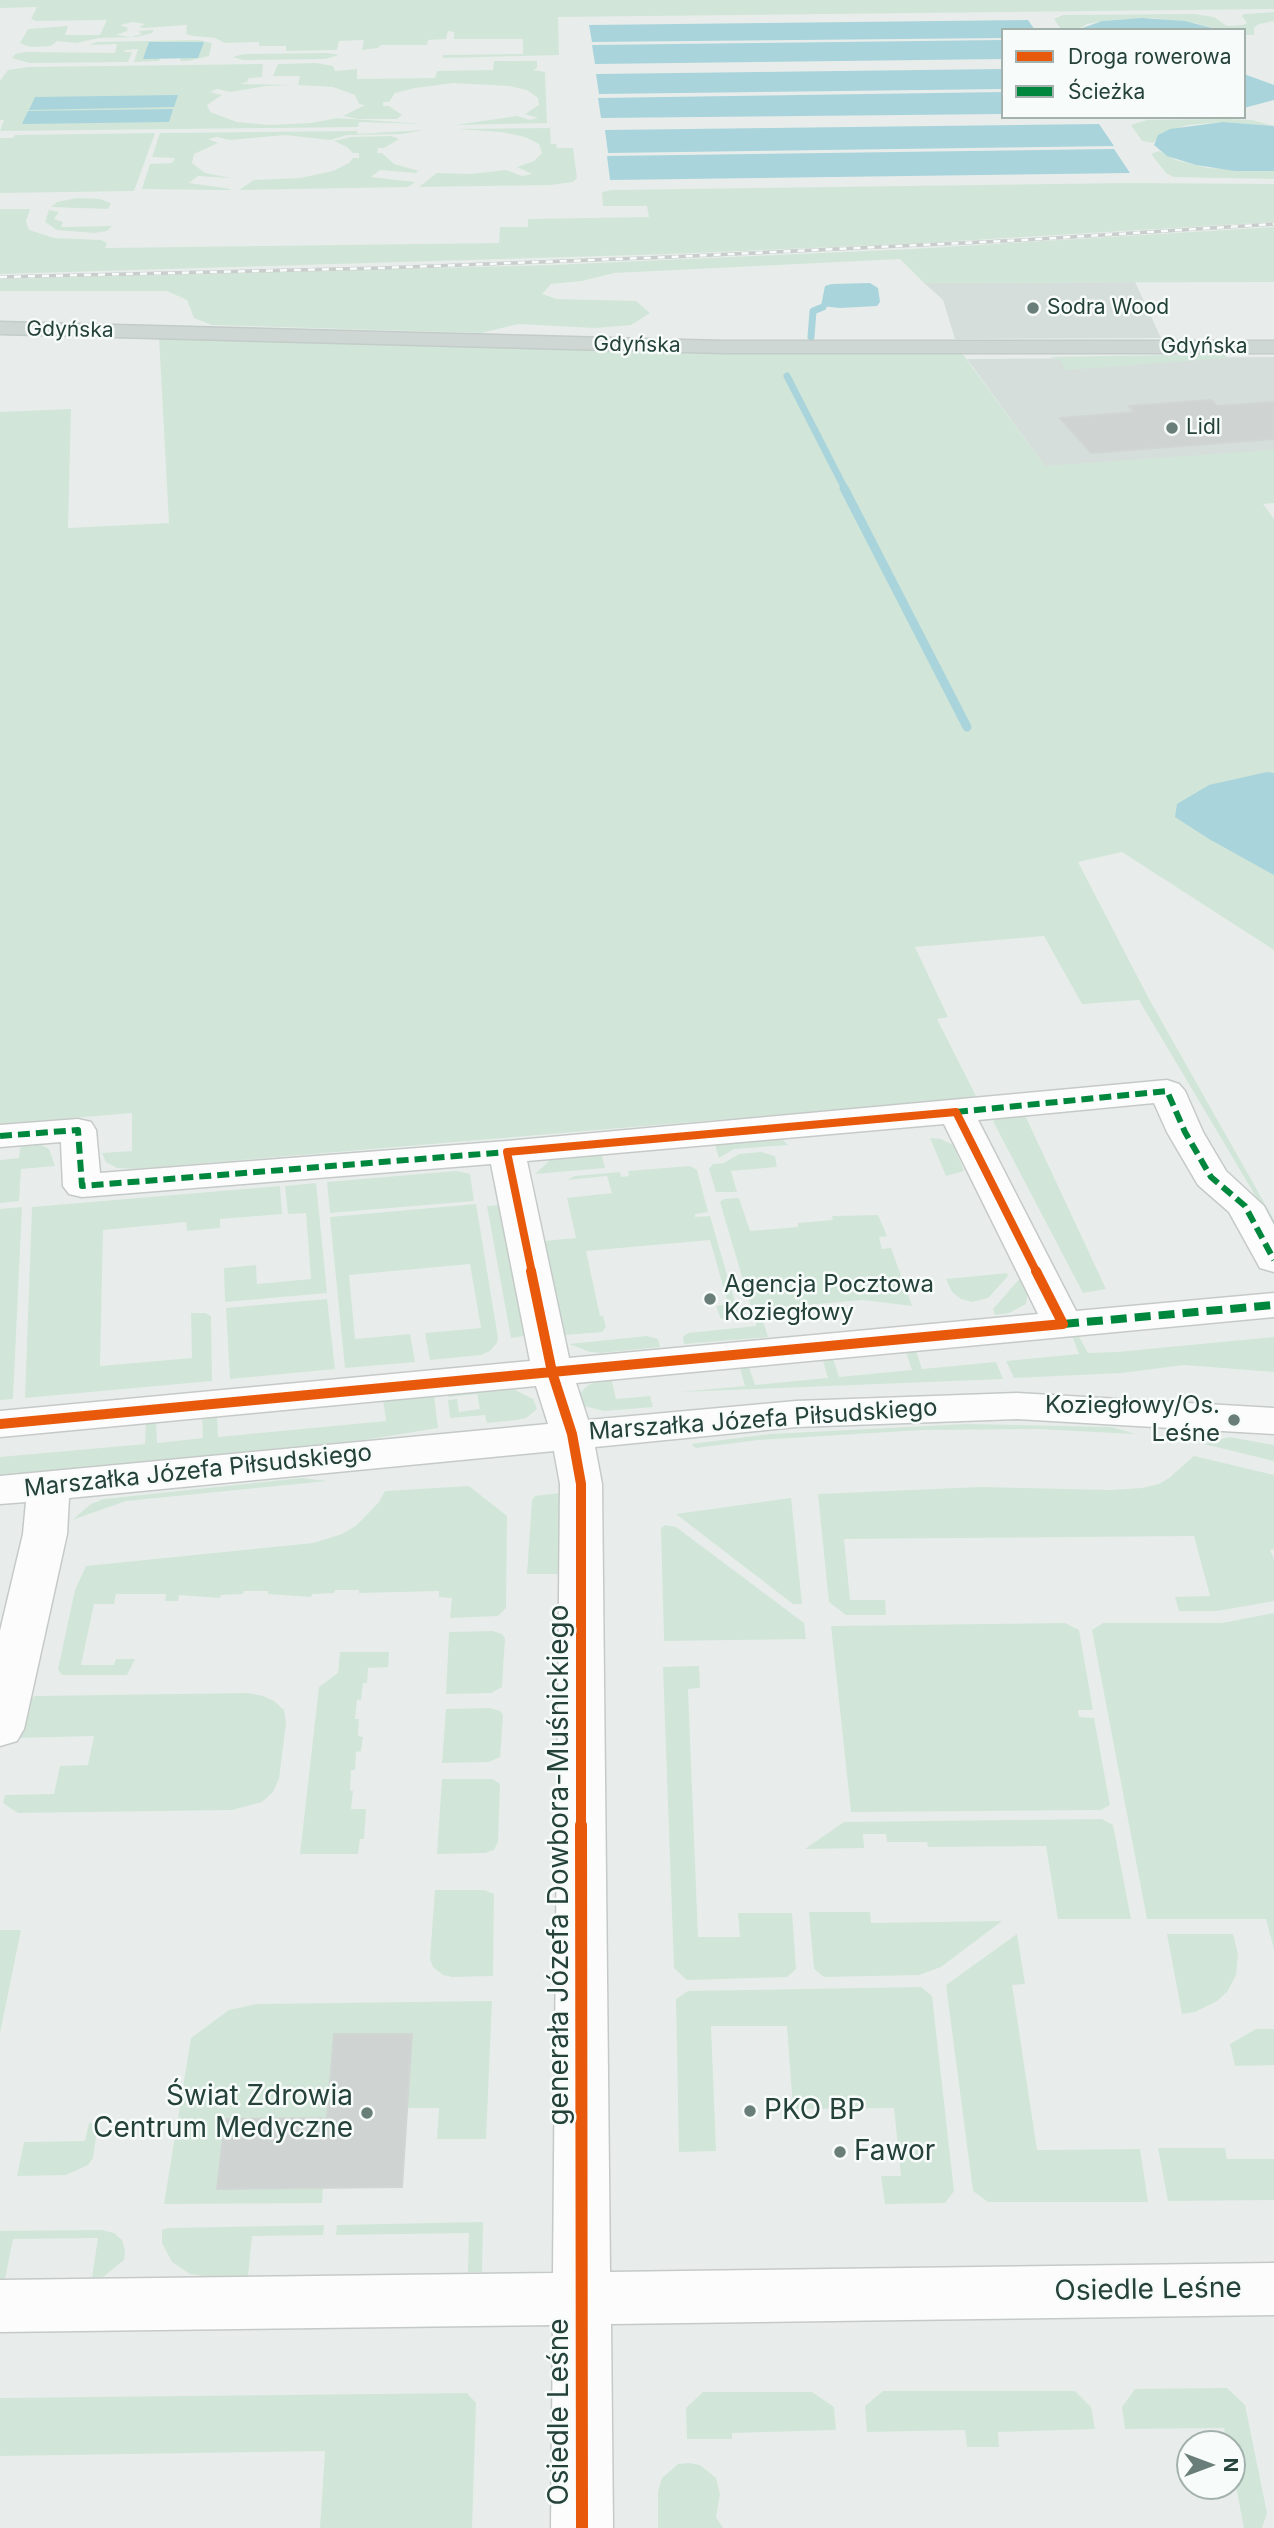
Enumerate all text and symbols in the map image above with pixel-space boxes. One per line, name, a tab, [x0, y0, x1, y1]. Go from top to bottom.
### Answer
legend	[1001, 28, 1246, 119]
text: Droga rowerowa	[1068, 44, 1231, 69]
text: Ścieżka	[1068, 79, 1145, 104]
place label: Sodra Wood	[1047, 295, 1169, 321]
marker: Sodra Wood	[1025, 300, 1041, 316]
street label: Gdyńska	[26, 317, 114, 343]
street label: Gdyńska	[593, 332, 681, 358]
street label: Gdyńska	[1160, 334, 1248, 360]
place label: Lidl	[1186, 415, 1221, 441]
marker: Lidl	[1164, 420, 1180, 436]
place label: Agencja Pocztowa Koziegłowy	[724, 1271, 934, 1327]
marker: Agencja Pocztowa Koziegłowy	[702, 1291, 718, 1307]
place label: Koziegłowy/Os. Leśne	[1045, 1392, 1220, 1448]
street label: Marszałka Józefa Piłsudskiego	[588, 1393, 938, 1447]
marker: Koziegłowy/Os. Leśne	[1226, 1412, 1242, 1428]
street label: Marszałka Józefa Piłsudskiego	[23, 1438, 373, 1504]
street label: generała Józefa Dowbora-Muśnickiego	[543, 1604, 577, 2126]
place label: Świat Zdrowia Centrum Medyczne	[93, 2080, 353, 2146]
place label: PKO BP	[764, 2094, 865, 2128]
marker: PKO BP	[742, 2103, 758, 2119]
marker: Świat Zdrowia Centrum Medyczne	[359, 2105, 375, 2121]
place label: Fawor	[854, 2135, 935, 2169]
marker: Fawor	[832, 2144, 848, 2160]
street label: Osiedle Leśne	[1054, 2272, 1242, 2308]
street label: Osiedle Leśne	[543, 2318, 577, 2506]
north arrow	[1176, 2430, 1246, 2500]
text: N	[1219, 2458, 1242, 2472]

